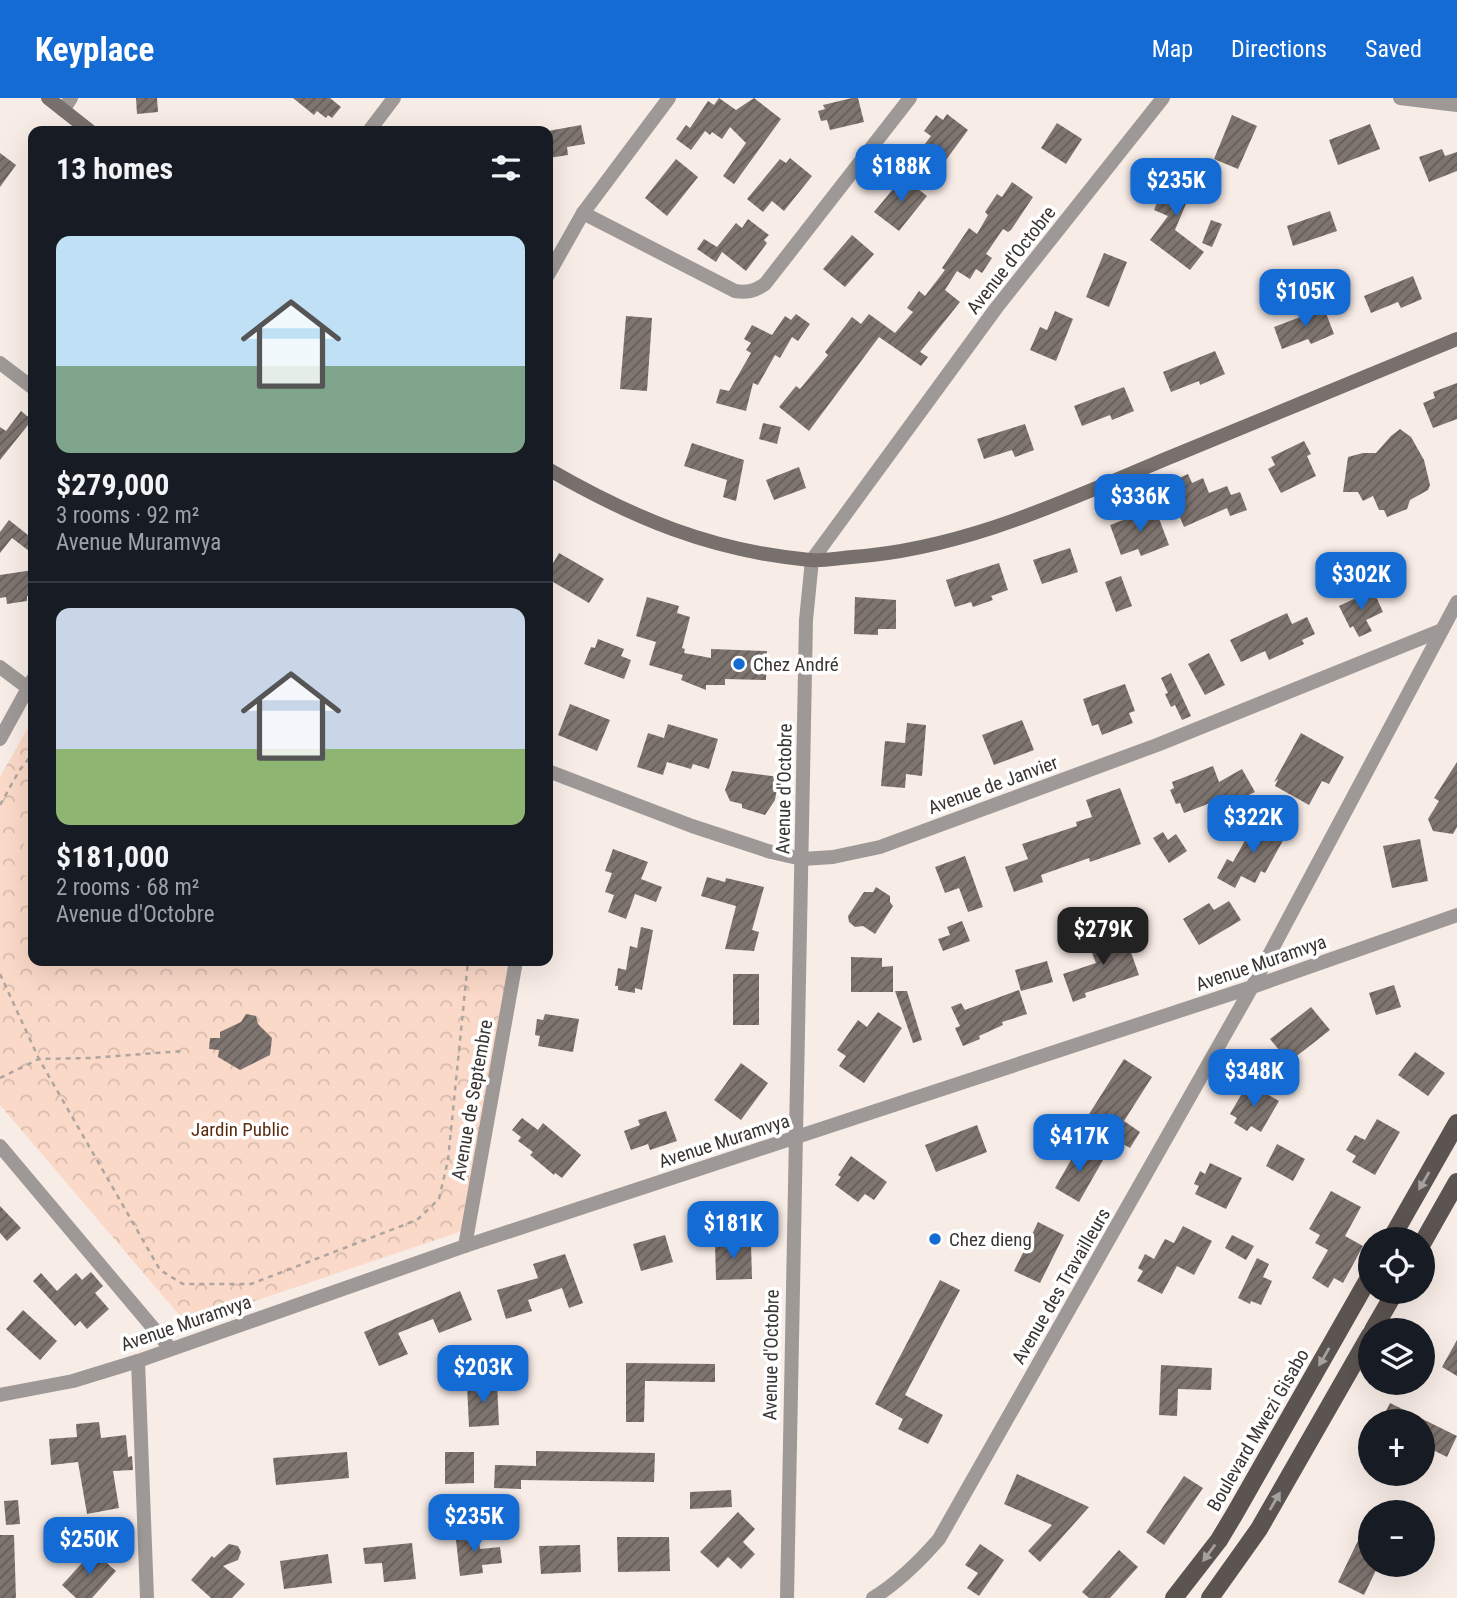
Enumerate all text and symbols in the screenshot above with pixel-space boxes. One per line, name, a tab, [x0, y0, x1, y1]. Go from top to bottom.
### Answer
text: Keyplace	[35, 30, 154, 69]
text: Map	[1152, 35, 1193, 63]
text: Directions	[1231, 35, 1327, 63]
text: Saved	[1365, 35, 1422, 63]
pin: $188K	[852, 144, 950, 204]
icon: filters	[487, 149, 525, 187]
text: 13 homes	[56, 151, 173, 186]
text: $188K	[871, 153, 931, 180]
pin: $235K	[1127, 158, 1225, 218]
text: $235K	[1146, 167, 1206, 194]
street label: Avenue d'Octobre	[962, 201, 1060, 319]
pin: $105K	[1256, 270, 1354, 329]
text: $105K	[1275, 278, 1335, 305]
icon: home	[228, 281, 354, 407]
text: $279,000	[56, 467, 169, 502]
pin: $336K	[1091, 474, 1189, 534]
text: $336K	[1110, 483, 1170, 510]
text: 3 rooms · 92 m²	[56, 502, 199, 529]
text: Avenue Muramvya	[56, 529, 221, 556]
pin: $302K	[1312, 552, 1410, 612]
text: $302K	[1331, 561, 1391, 588]
icon: home	[228, 653, 354, 779]
place label: Chez André	[753, 653, 839, 676]
marker: Chez André	[731, 656, 747, 672]
street label: Avenue d'Octobre	[771, 723, 797, 855]
street label: Avenue de Janvier	[925, 751, 1061, 819]
pin: $322K	[1204, 796, 1302, 855]
text: $322K	[1223, 804, 1283, 831]
text: $181,000	[56, 839, 169, 874]
text: 2 rooms · 68 m²	[56, 874, 199, 901]
text: Avenue d'Octobre	[56, 901, 214, 928]
pin: $279K	[1054, 908, 1152, 967]
text: $279K	[1073, 916, 1133, 943]
street label: Avenue Muramvya	[1193, 930, 1329, 996]
street label: Avenue de Septembre	[447, 1018, 497, 1182]
pin: $348K	[1205, 1049, 1303, 1109]
text: $348K	[1224, 1058, 1284, 1085]
street label: Avenue Muramvya	[656, 1109, 792, 1173]
pin: $417K	[1030, 1114, 1128, 1174]
park label: Jardin Public	[191, 1118, 289, 1141]
text: $417K	[1049, 1123, 1109, 1150]
one-way arrow	[1418, 1171, 1430, 1191]
pin: $181K	[684, 1202, 782, 1261]
street label: Avenue des Travailleurs	[1007, 1204, 1115, 1368]
text: $181K	[703, 1210, 763, 1237]
map controls	[1358, 1227, 1435, 1577]
button: locate	[1358, 1227, 1435, 1304]
place label: Chez dieng	[949, 1228, 1032, 1251]
marker: Chez dieng	[927, 1231, 943, 1247]
street label: Avenue d'Octobre	[758, 1289, 784, 1421]
street label: Avenue Muramvya	[118, 1290, 254, 1356]
button: layers	[1358, 1318, 1435, 1395]
street label: Boulevard Mwezi Gisabo	[1202, 1345, 1314, 1515]
pin: $203K	[434, 1346, 532, 1405]
one-way arrow	[1318, 1347, 1330, 1367]
text: $203K	[453, 1354, 513, 1381]
button: +	[1358, 1409, 1435, 1486]
one-way arrow	[1269, 1492, 1282, 1511]
pin: $235K	[425, 1494, 523, 1554]
button: −	[1358, 1500, 1435, 1577]
text: $235K	[444, 1503, 504, 1530]
pin: $250K	[40, 1518, 138, 1577]
text: $250K	[59, 1526, 119, 1553]
one-way arrow	[1202, 1544, 1216, 1562]

